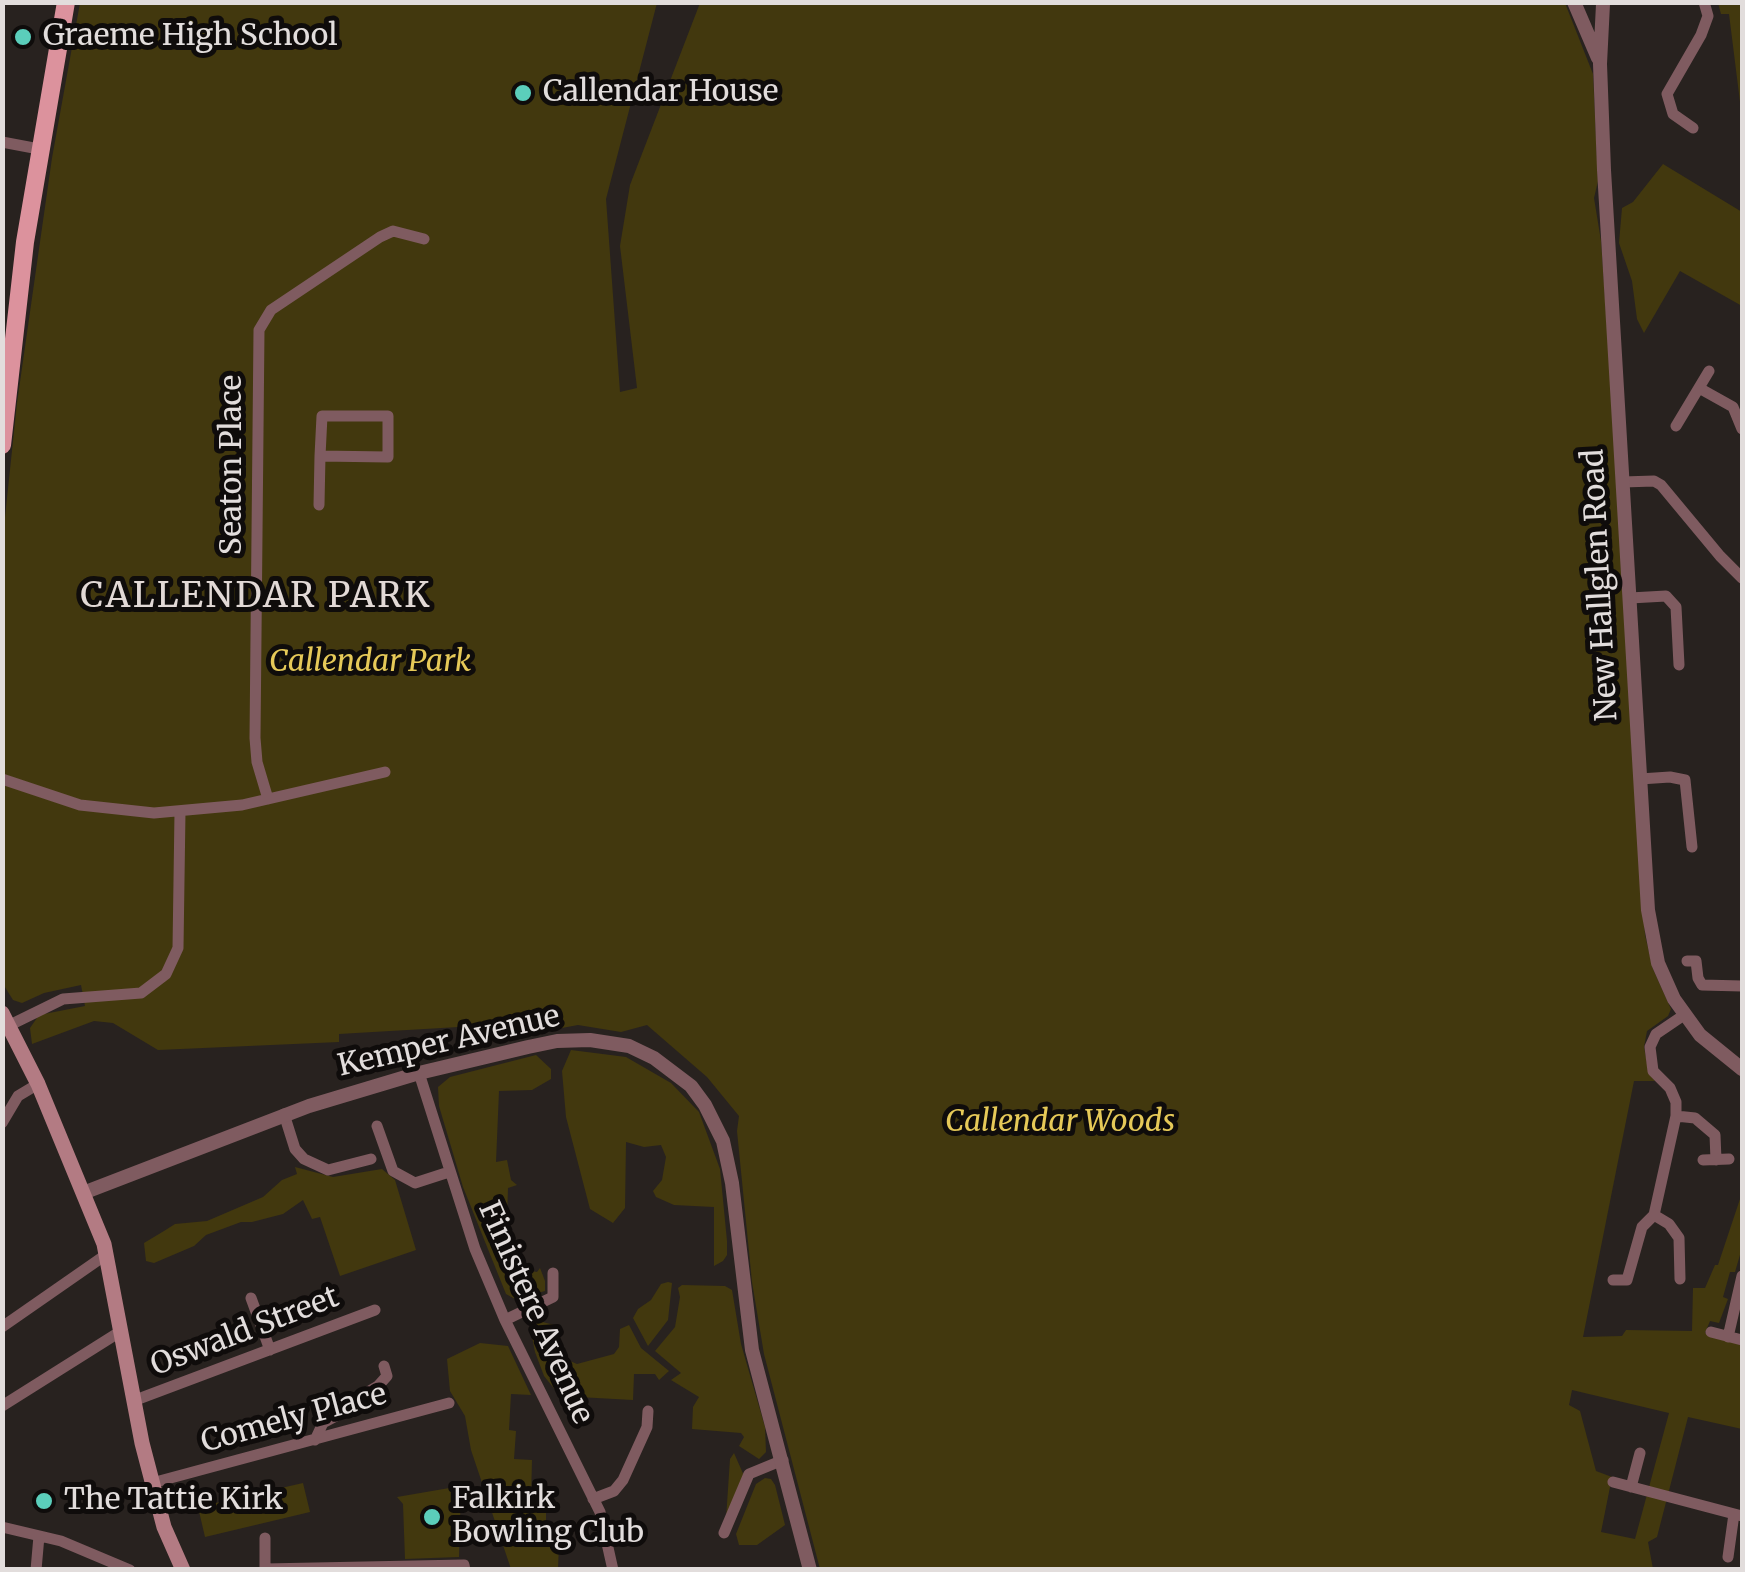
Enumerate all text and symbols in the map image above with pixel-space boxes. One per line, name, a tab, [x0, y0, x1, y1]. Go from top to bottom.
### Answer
place label: Graeme High School	[43, 19, 337, 55]
marker: Graeme High School	[12, 26, 34, 48]
place label: Callendar House	[543, 75, 778, 111]
marker: Callendar House	[512, 82, 534, 104]
street label: Seaton Place	[215, 375, 251, 555]
street label: New Hallglen Road	[1576, 448, 1626, 722]
district label: CALLENDAR PARK	[80, 576, 432, 618]
park label: Callendar Park	[269, 645, 471, 681]
street label: Kemper Avenue	[335, 999, 563, 1085]
park label: Callendar Woods	[945, 1105, 1175, 1141]
street label: Finistere Avenue	[470, 1196, 600, 1430]
street label: Oswald Street	[146, 1280, 344, 1384]
street label: Comely Place	[197, 1377, 391, 1461]
place label: Falkirk Bowling Club	[452, 1482, 644, 1552]
place label: The Tattie Kirk	[64, 1483, 283, 1519]
marker: The Tattie Kirk	[33, 1490, 55, 1512]
marker: Falkirk Bowling Club	[421, 1506, 443, 1528]

